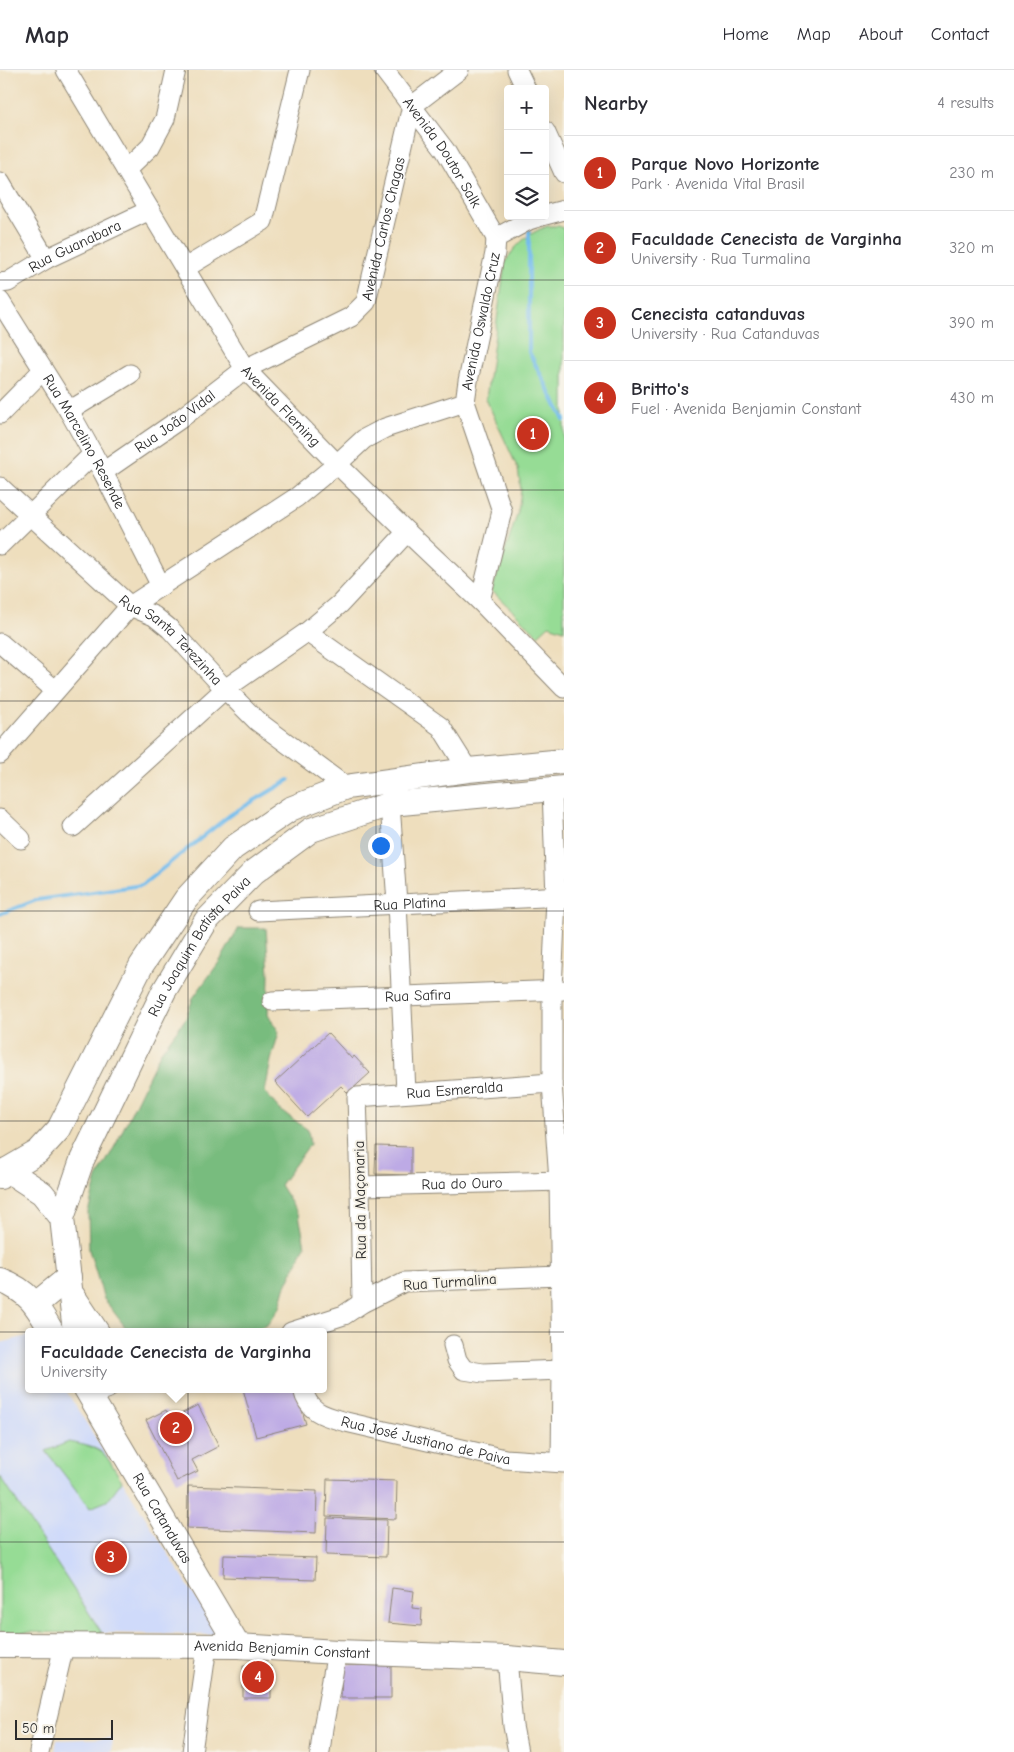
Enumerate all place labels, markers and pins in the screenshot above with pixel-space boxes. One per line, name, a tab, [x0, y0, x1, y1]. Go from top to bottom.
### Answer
pin: 1	[517, 415, 549, 453]
pin: 2	[160, 1409, 192, 1447]
pin: 3	[95, 1538, 127, 1576]
pin: 4	[242, 1658, 274, 1696]

